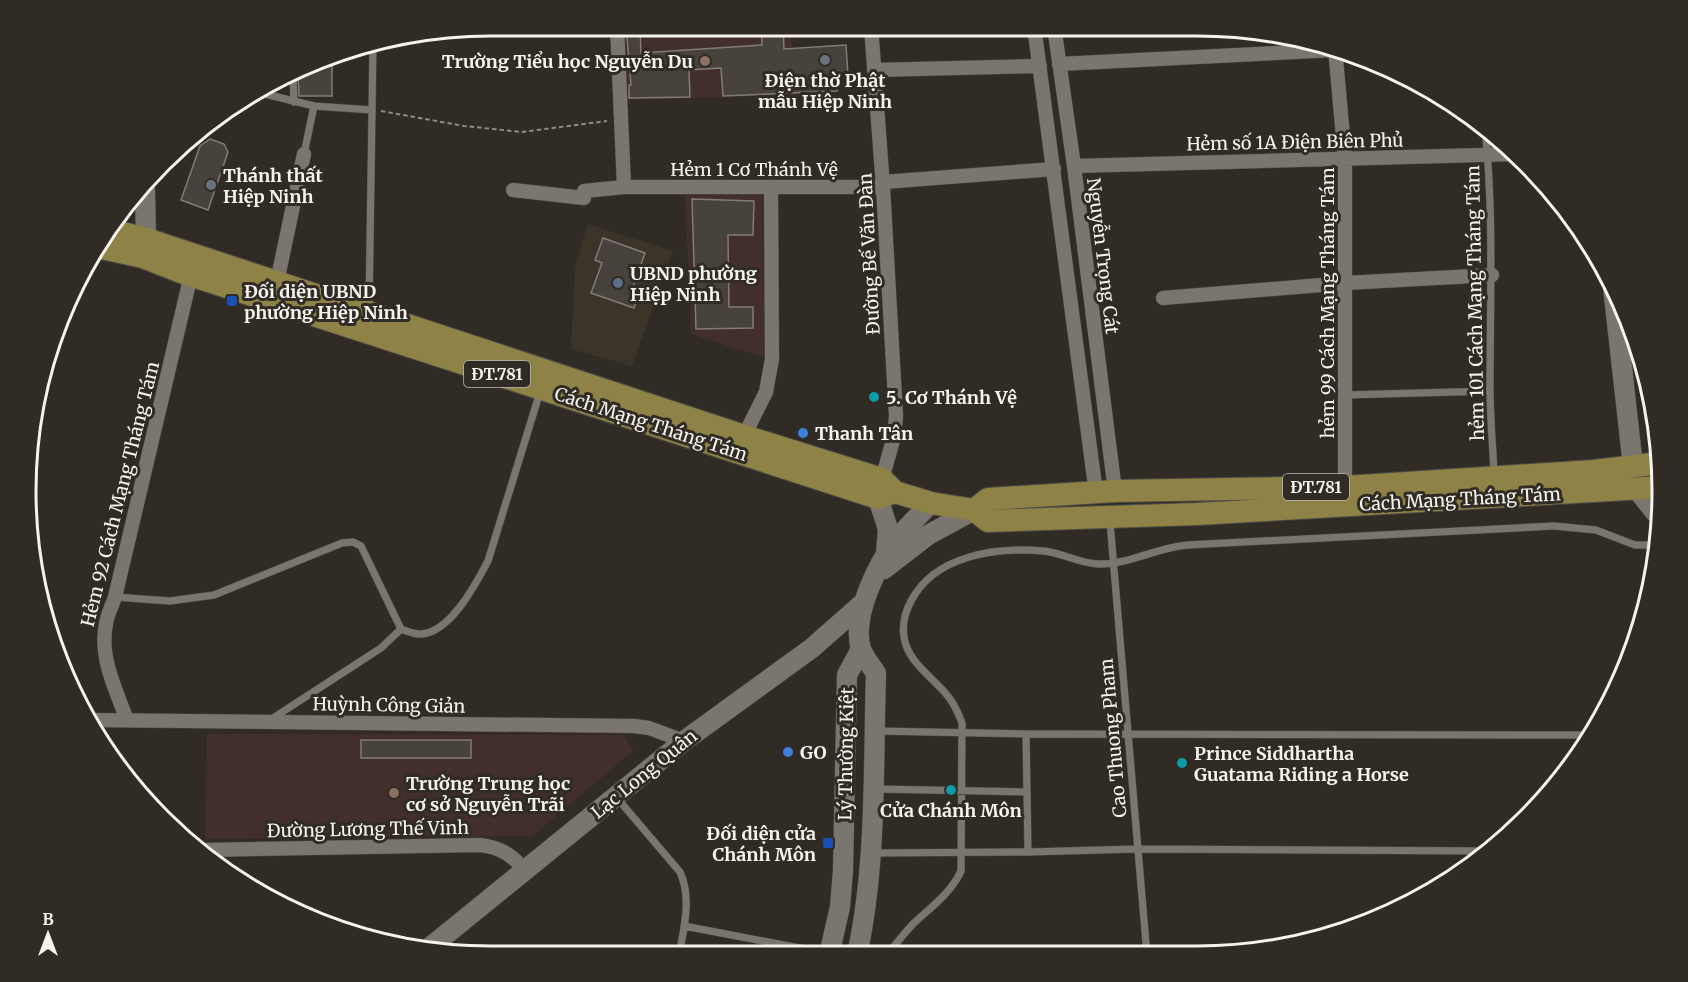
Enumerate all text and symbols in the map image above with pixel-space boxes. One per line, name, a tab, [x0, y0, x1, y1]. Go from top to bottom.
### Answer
place label: Trường Tiểu học Nguyễn Du	[442, 50, 693, 73]
marker: Điện thờ Phật mẫu Hiệp Ninh	[818, 53, 832, 67]
marker: Trường Tiểu học Nguyễn Du	[698, 54, 712, 68]
place label: Điện thờ Phật mẫu Hiệp Ninh	[758, 69, 892, 113]
street label: Hẻm số 1A Điện Biên Phủ	[1186, 129, 1404, 155]
street label: Hẻm 1 Cơ Thánh Vệ	[670, 158, 838, 181]
place label: Thánh thất Hiệp Ninh	[223, 164, 323, 208]
street label: hẻm 101 Cách Mạng Tháng Tám	[1461, 165, 1489, 441]
street label: hẻm 99 Cách Mạng Tháng Tám	[1316, 167, 1339, 439]
street label: Đường Bế Văn Đàn	[853, 173, 885, 335]
street label: Nguyễn Trọng Cát	[1082, 177, 1124, 335]
marker: Thánh thất Hiệp Ninh	[204, 178, 218, 192]
place label: UBND phường Hiệp Ninh	[630, 262, 757, 306]
marker: UBND phường Hiệp Ninh	[611, 276, 625, 290]
place label: Đối diện UBND phường Hiệp Ninh	[244, 280, 408, 324]
marker: Đối diện UBND phường Hiệp Ninh	[225, 294, 239, 308]
street label: Hẻm 92 Cách Mạng Tháng Tám	[76, 359, 164, 629]
road number: ĐT.781	[464, 361, 530, 387]
street label: Cách Mạng Tháng Tám	[552, 382, 751, 466]
place label: 5. Cơ Thánh Vệ	[886, 386, 1017, 409]
marker: 5. Cơ Thánh Vệ	[867, 390, 881, 404]
place label: Thanh Tân	[815, 422, 913, 445]
marker: Thanh Tân	[796, 426, 810, 440]
road number: ĐT.781	[1283, 474, 1349, 500]
street label: Cách Mạng Tháng Tám	[1359, 482, 1561, 516]
street label: Cao Thuong Pham	[1095, 657, 1131, 819]
street label: Lý Thường Kiệt	[833, 687, 859, 821]
street label: Huỳnh Công Giản	[312, 692, 466, 718]
street label: Lạc Long Quân	[586, 724, 702, 824]
place label: GO	[800, 741, 827, 764]
place label: Prince Siddhartha Guatama Riding a Horse	[1194, 742, 1409, 786]
marker: GO	[781, 745, 795, 759]
marker: Prince Siddhartha Guatama Riding a Horse	[1175, 756, 1189, 770]
place label: Trường Trung học cơ sở Nguyễn Trãi	[406, 772, 570, 816]
marker: Cửa Chánh Môn	[944, 783, 958, 797]
marker: Trường Trung học cơ sở Nguyễn Trãi	[387, 786, 401, 800]
place label: Cửa Chánh Môn	[880, 799, 1022, 822]
street label: Đường Lương Thế Vinh	[267, 816, 469, 842]
place label: Đối diện cửa Chánh Môn	[706, 822, 816, 866]
marker: Đối diện cửa Chánh Môn	[821, 836, 835, 850]
north arrow	[18, 904, 78, 964]
text: B	[42, 909, 54, 929]

